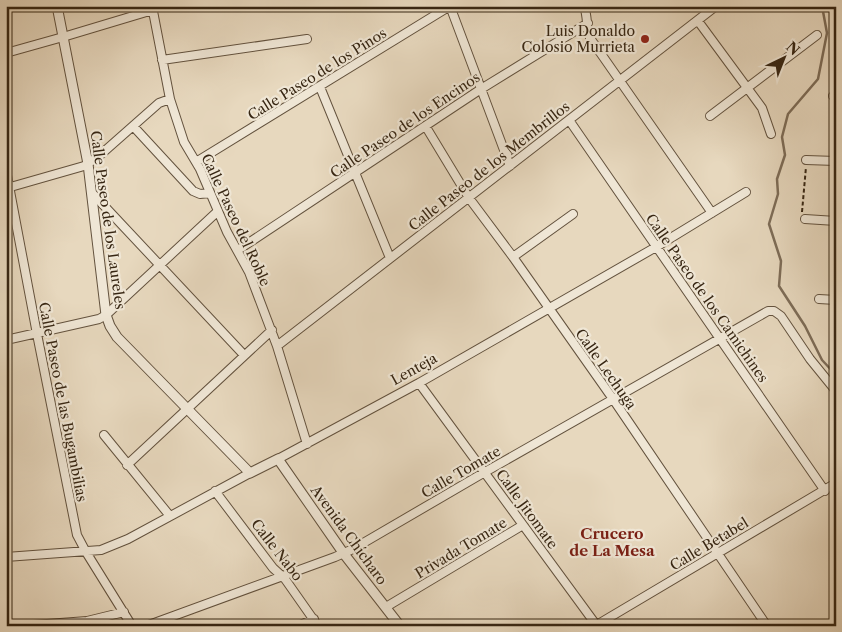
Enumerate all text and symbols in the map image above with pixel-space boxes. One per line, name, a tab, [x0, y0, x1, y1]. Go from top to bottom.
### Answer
place label: Luis Donaldo Colosio Murrieta	[521, 22, 636, 56]
street label: Calle Paseo de los Pinos	[244, 24, 390, 124]
north arrow	[760, 32, 810, 82]
marker: Luis Donaldo Colosio Murrieta	[639, 33, 651, 45]
text: N	[782, 38, 803, 59]
street label: Calle Paseo de los Encinos	[327, 68, 483, 182]
street label: Calle Paseo de los Membrillos	[405, 97, 573, 235]
street label: Calle Paseo de los Laureles	[87, 129, 129, 311]
street label: Calle Paseo del Roble	[197, 151, 275, 289]
street label: Calle Paseo de los Camichines	[642, 210, 772, 386]
street label: Calle Paseo de las Bugambilias	[35, 301, 91, 503]
street label: Calle Lechuga	[572, 325, 641, 413]
street label: Lenteja	[388, 349, 441, 389]
street label: Calle Tomate	[418, 442, 504, 502]
street label: Calle Jitomate	[492, 466, 562, 552]
street label: Avenida Chícharo	[306, 481, 391, 588]
street label: Privada Tomate	[412, 513, 510, 582]
street label: Calle Betabel	[666, 514, 752, 574]
street label: Calle Nabo	[247, 515, 307, 585]
district label: Crucero de La Mesa	[569, 524, 655, 560]

